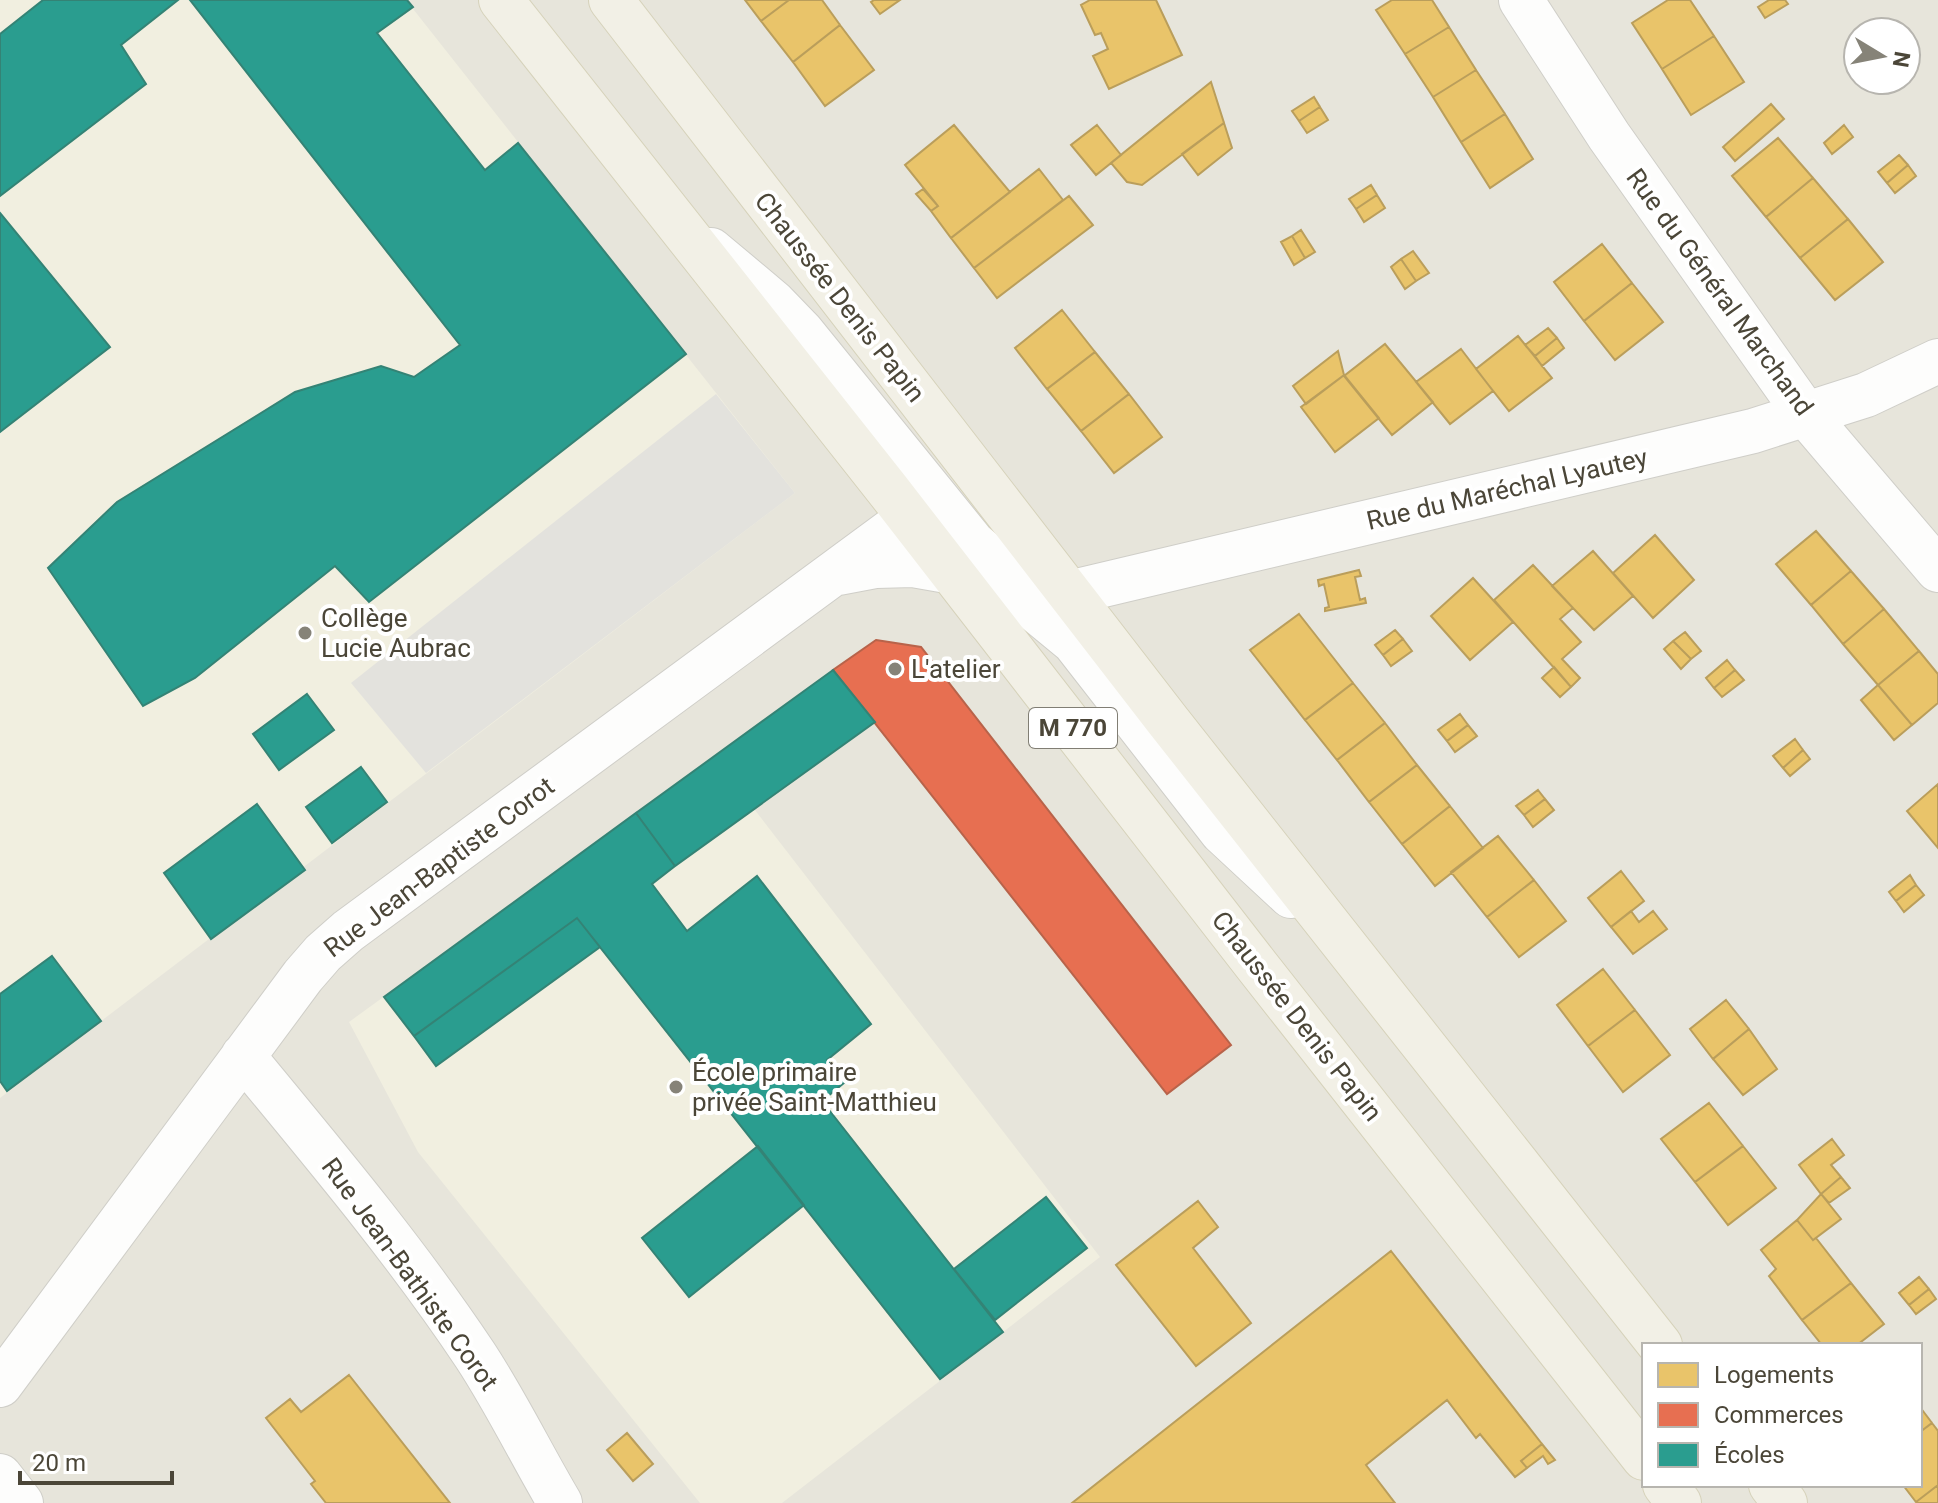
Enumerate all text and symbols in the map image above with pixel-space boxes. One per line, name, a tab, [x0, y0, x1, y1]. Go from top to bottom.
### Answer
north arrow	[1842, 16, 1922, 96]
text: N	[1888, 50, 1915, 69]
street label: Rue du Général Marchand	[1620, 163, 1820, 421]
street label: Chaussée Denis Papin	[749, 186, 931, 408]
street label: Rue du Maréchal Lyautey	[1364, 442, 1650, 536]
place label: Collège Lucie Aubrac	[321, 603, 471, 663]
marker: Collège Lucie Aubrac	[296, 624, 314, 642]
place label: L'atelier	[911, 654, 1001, 684]
marker: L'atelier	[886, 660, 904, 678]
road number: M 770	[1029, 708, 1117, 748]
street label: Rue Jean-Baptiste Corot	[318, 771, 560, 963]
street label: Chaussée Denis Papin	[1206, 905, 1388, 1127]
place label: École primaire privée Saint-Matthieu	[692, 1057, 937, 1117]
marker: École primaire privée Saint-Matthieu	[667, 1078, 685, 1096]
street label: Rue Jean-Bathiste Corot	[316, 1152, 504, 1396]
legend	[1642, 1343, 1922, 1487]
text: Logements	[1714, 1361, 1834, 1389]
text: Commerces	[1714, 1401, 1844, 1429]
scale bar	[20, 1435, 172, 1485]
text: Écoles	[1714, 1441, 1785, 1469]
text: 20 m	[32, 1449, 86, 1477]

